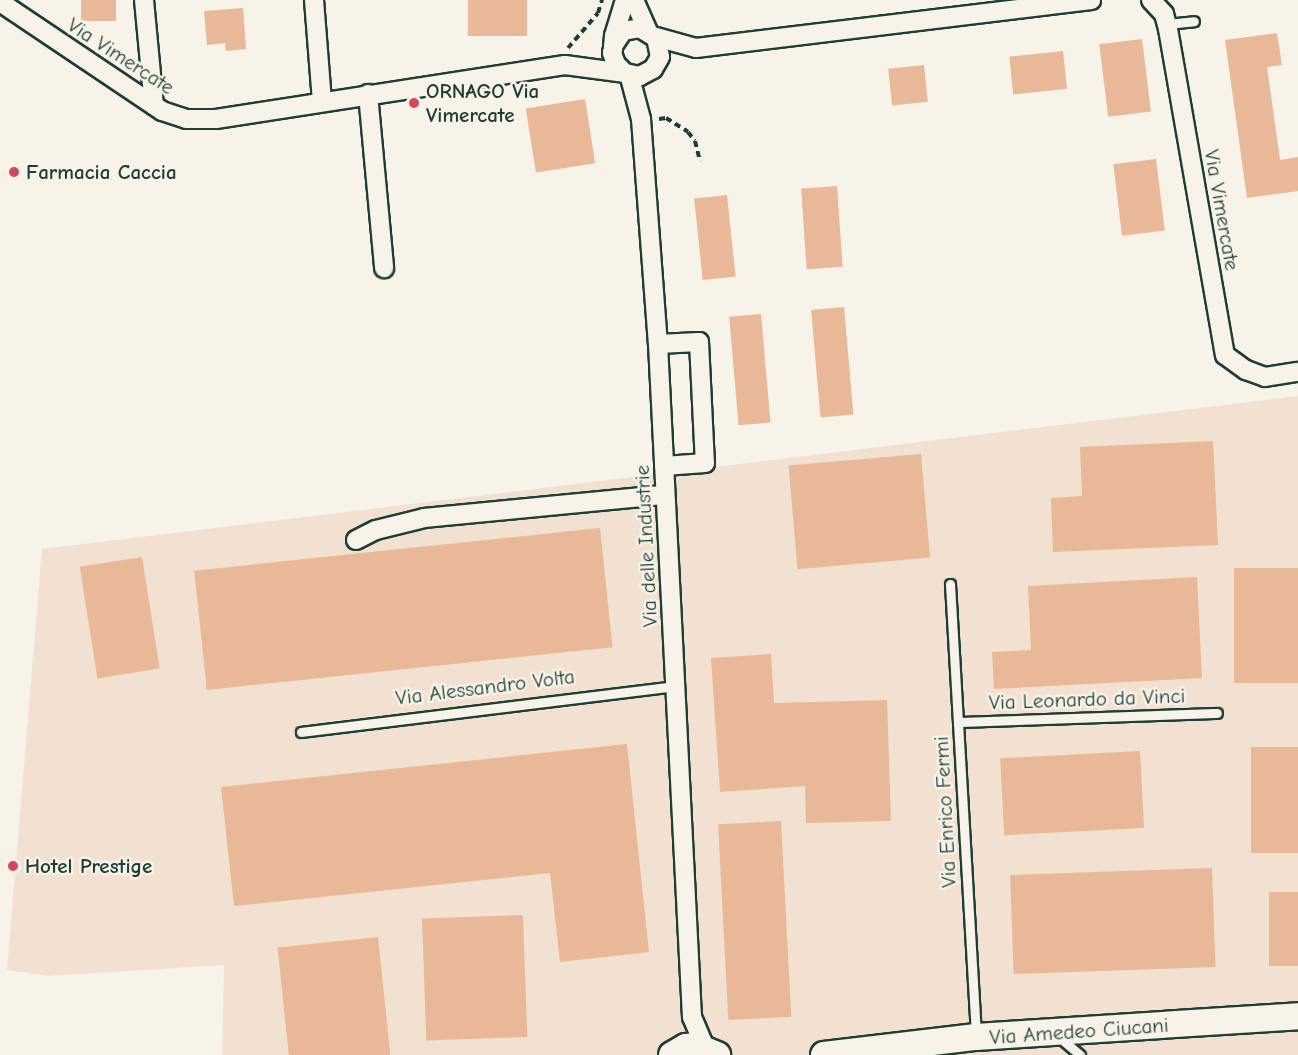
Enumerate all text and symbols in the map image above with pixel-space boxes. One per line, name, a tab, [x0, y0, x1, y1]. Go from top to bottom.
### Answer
street label: Via Vimercate	[63, 12, 179, 100]
place label: ORNAGO Via Vimercate	[426, 78, 539, 128]
marker: ORNAGO Via Vimercate	[407, 96, 421, 110]
street label: Via Vimercate	[1199, 148, 1245, 272]
place label: Farmacia Caccia	[26, 159, 177, 185]
marker: Farmacia Caccia	[7, 165, 21, 179]
street label: Via delle Industrie	[629, 464, 663, 628]
street label: Via Alessandro Volta	[394, 664, 576, 710]
street label: Via Leonardo da Vinci	[988, 683, 1186, 715]
street label: Via Enrico Fermi	[928, 736, 962, 888]
place label: Hotel Prestige	[25, 853, 152, 879]
marker: Hotel Prestige	[6, 859, 20, 873]
street label: Via Amedeo Ciucani	[989, 1012, 1169, 1050]

